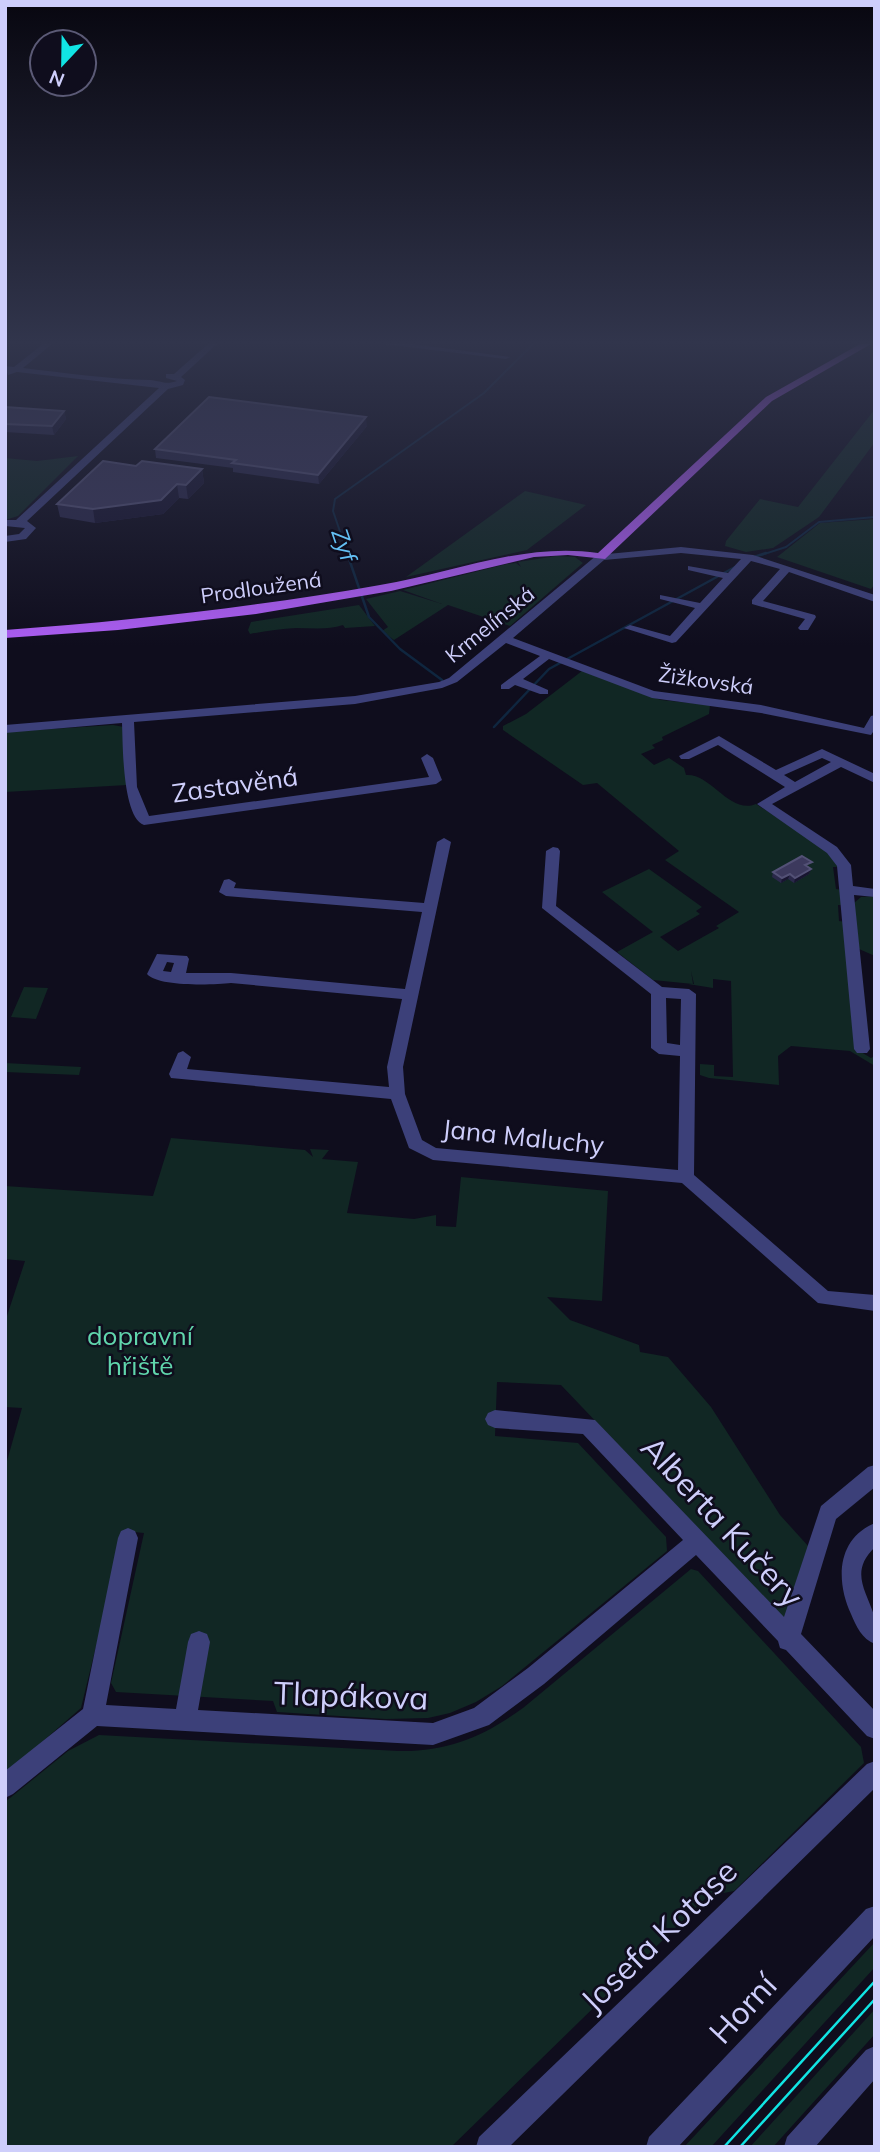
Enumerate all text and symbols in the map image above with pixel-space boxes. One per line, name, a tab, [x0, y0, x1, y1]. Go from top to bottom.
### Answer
north arrow	[28, 28, 98, 98]
text: N	[45, 65, 68, 93]
water label: Zyf	[325, 524, 364, 567]
street label: Prodloužená	[199, 566, 323, 608]
street label: Krmelínská	[440, 580, 539, 668]
street label: Žižkovská	[657, 660, 755, 700]
street label: Zastavěná	[170, 759, 300, 810]
street label: Jana Maluchy	[440, 1112, 606, 1161]
park label: dopravní hřiště	[87, 1319, 195, 1382]
street label: Alberta Kučery	[633, 1427, 812, 1615]
street label: Tlapákova	[273, 1672, 429, 1718]
street label: Josefa Kotase	[572, 1851, 745, 2020]
street label: Horní	[700, 1964, 785, 2051]

